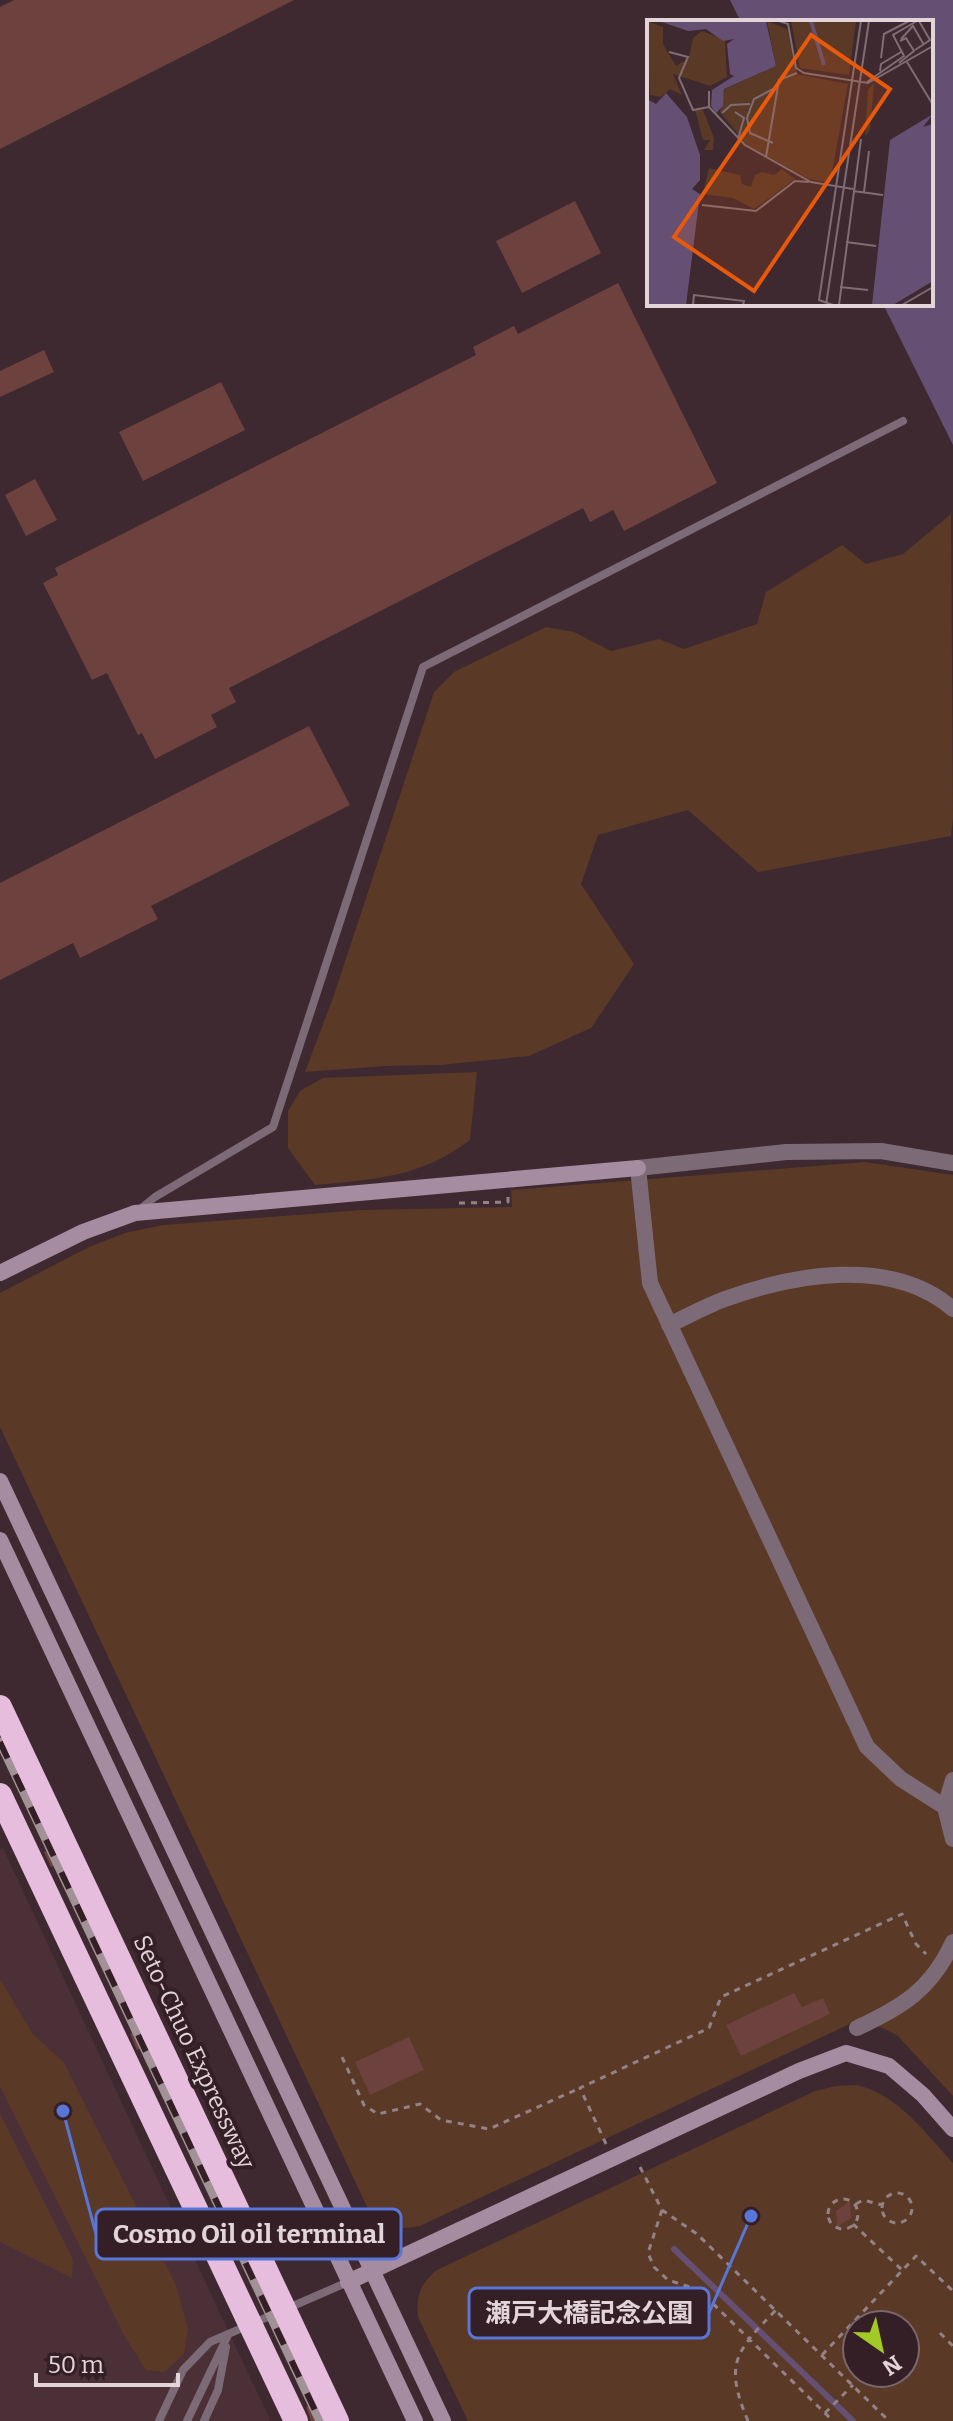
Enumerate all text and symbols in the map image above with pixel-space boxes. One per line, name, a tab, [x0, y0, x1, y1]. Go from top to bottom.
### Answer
inset map	[647, 20, 933, 306]
street label: Seto-Chuo Expressway	[128, 1931, 261, 2174]
callout: Cosmo Oil oil terminal	[96, 2209, 401, 2259]
text: Cosmo Oil oil terminal	[113, 2219, 385, 2250]
callout: 瀬戸大橋記念公園	[469, 2288, 709, 2338]
text: 瀬戸大橋記念公園	[485, 2298, 693, 2329]
north arrow	[841, 2309, 921, 2389]
scale bar	[36, 2337, 178, 2387]
text: N	[877, 2349, 906, 2381]
text: 50 m	[48, 2351, 104, 2379]

